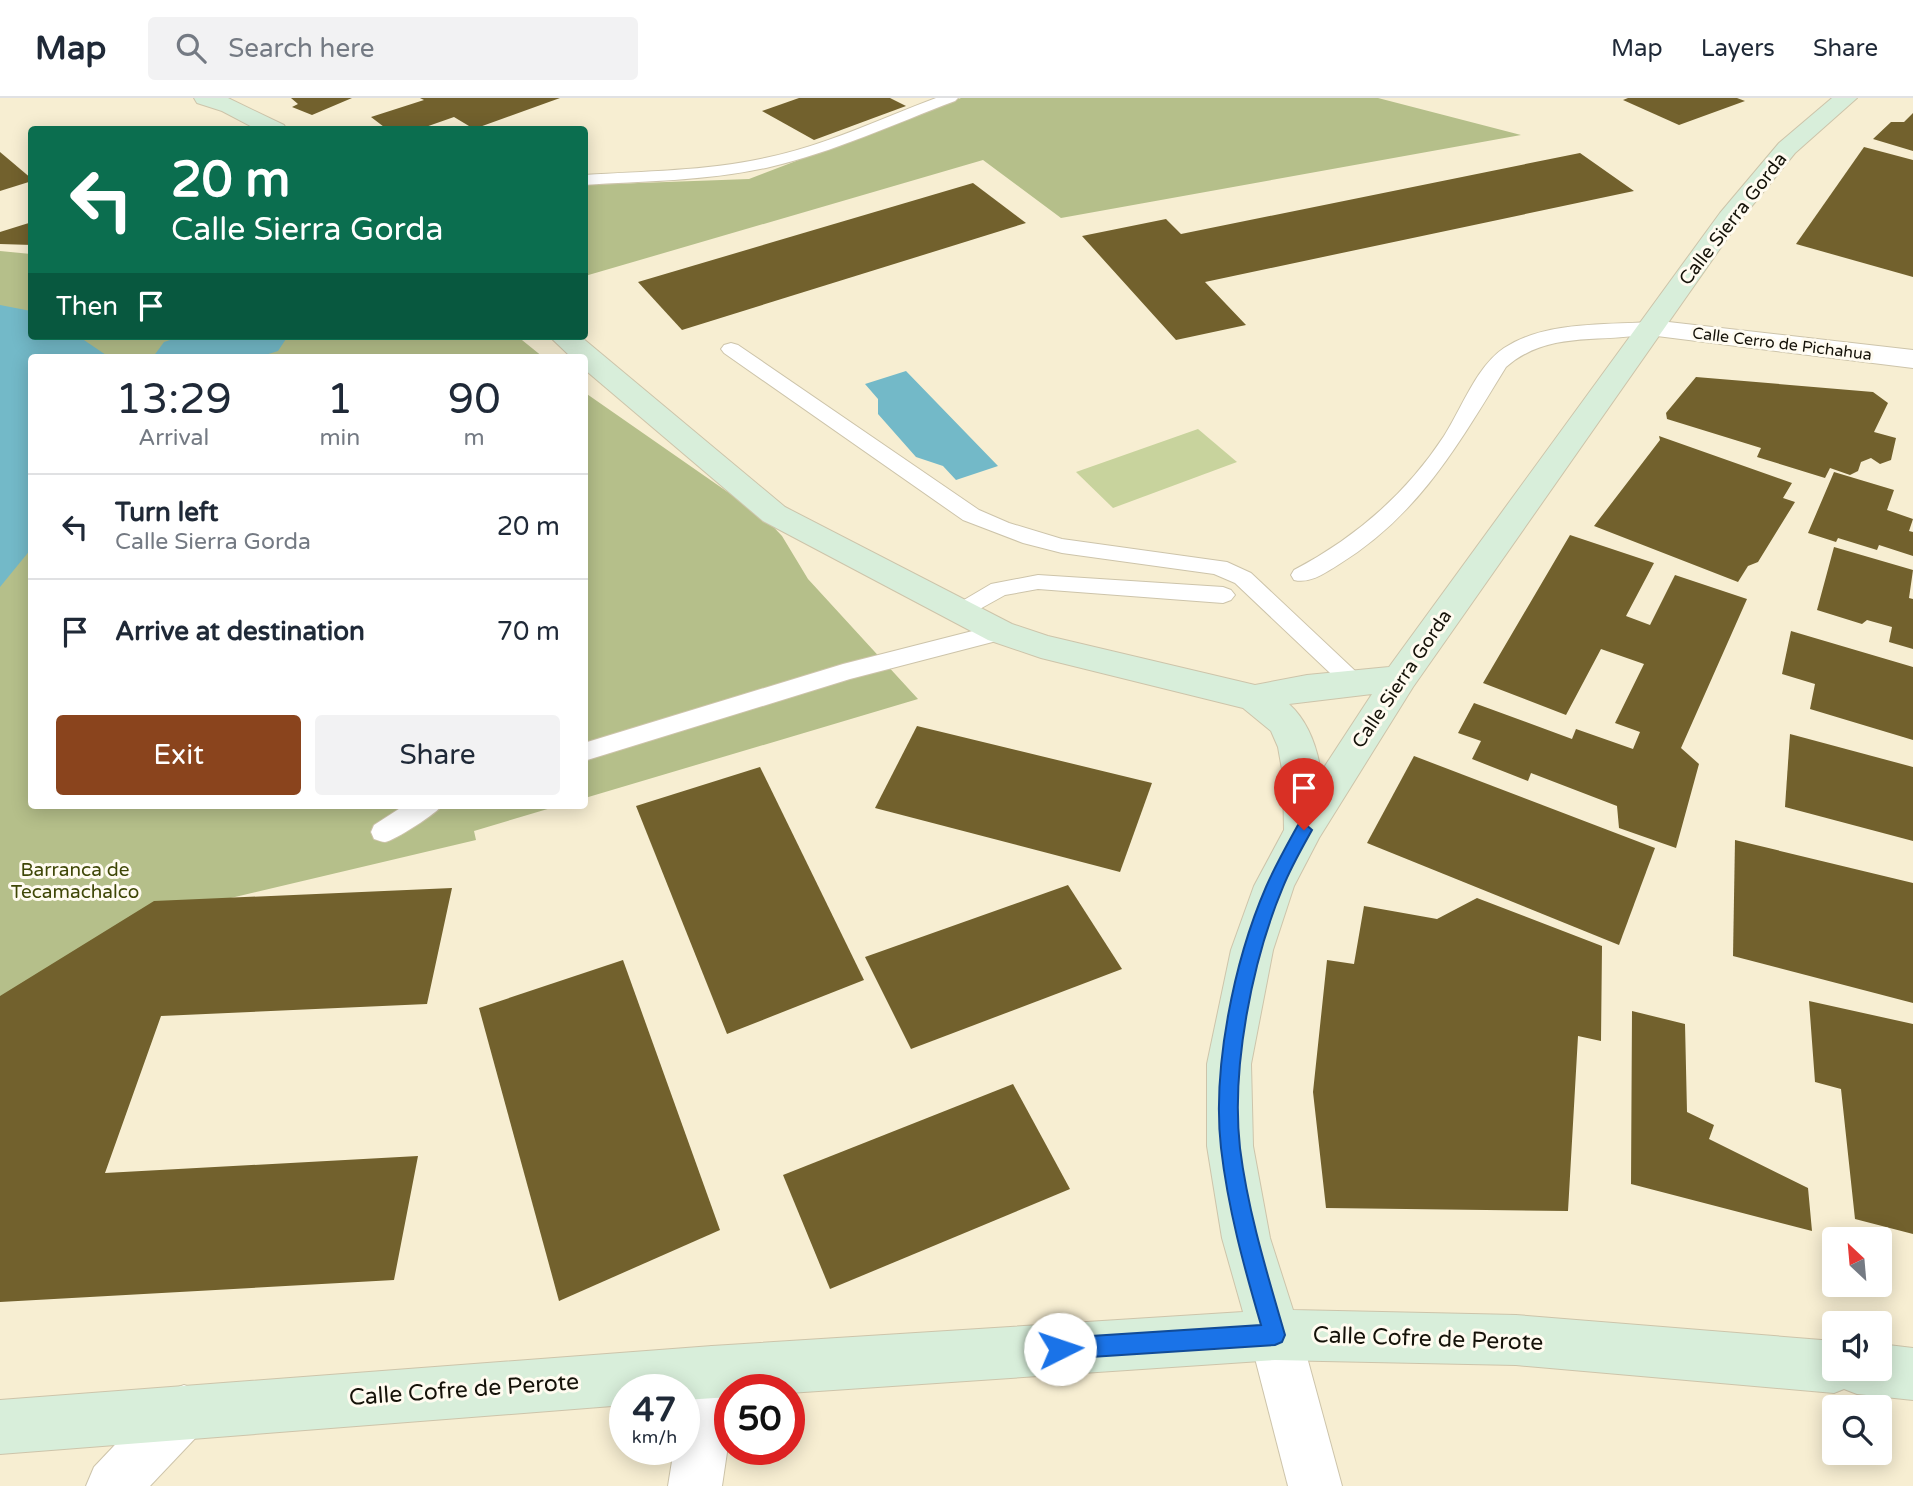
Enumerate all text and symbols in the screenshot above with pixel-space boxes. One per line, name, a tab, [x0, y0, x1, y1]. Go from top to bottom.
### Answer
search box	[148, 17, 638, 80]
text: Map	[35, 29, 106, 68]
icon: search	[172, 29, 210, 67]
text: Search here	[228, 33, 374, 64]
text: Map	[1611, 34, 1663, 63]
text: Layers	[1701, 34, 1775, 63]
text: Share	[1813, 34, 1878, 63]
street label: Calle Sierra Gorda	[1675, 148, 1791, 290]
text: 20 m	[171, 151, 290, 210]
icon: left	[56, 154, 147, 245]
text: Calle Sierra Gorda	[171, 211, 444, 249]
icon: arrive	[132, 287, 170, 325]
text: Then	[56, 291, 118, 322]
street label: Calle Cerro de Pichahua	[1691, 323, 1873, 365]
text: 13:29	[115, 374, 232, 425]
text: 1	[327, 374, 353, 425]
text: 90	[448, 374, 501, 425]
text: Arrival	[138, 424, 209, 452]
text: min	[319, 424, 360, 452]
text: m	[464, 424, 485, 452]
text: Turn left	[115, 497, 218, 528]
icon: left	[56, 508, 94, 546]
text: 20 m	[497, 511, 560, 542]
text: Calle Sierra Gorda	[115, 528, 311, 556]
street label: Calle Sierra Gorda	[1348, 606, 1456, 752]
icon: arrive	[56, 613, 94, 651]
text: Arrive at destination	[115, 616, 365, 647]
text: 70 m	[497, 616, 560, 647]
button: Exit	[56, 715, 301, 795]
button: Share	[315, 715, 560, 795]
pin	[1274, 758, 1334, 830]
icon: arrive	[1285, 769, 1323, 807]
park label: Barranca de Tecamachalco	[11, 859, 139, 903]
north arrow	[1822, 1227, 1892, 1297]
map controls	[1822, 1227, 1892, 1465]
button: sound	[1822, 1311, 1892, 1381]
position arrow	[1023, 1312, 1097, 1386]
street label: Calle Cofre de Perote	[1312, 1321, 1544, 1357]
street label: Calle Cofre de Perote	[348, 1368, 580, 1412]
speed limit sign: 50	[714, 1374, 805, 1465]
text: 47	[633, 1389, 676, 1431]
button: search	[1822, 1395, 1892, 1465]
text: km/h	[632, 1426, 677, 1448]

